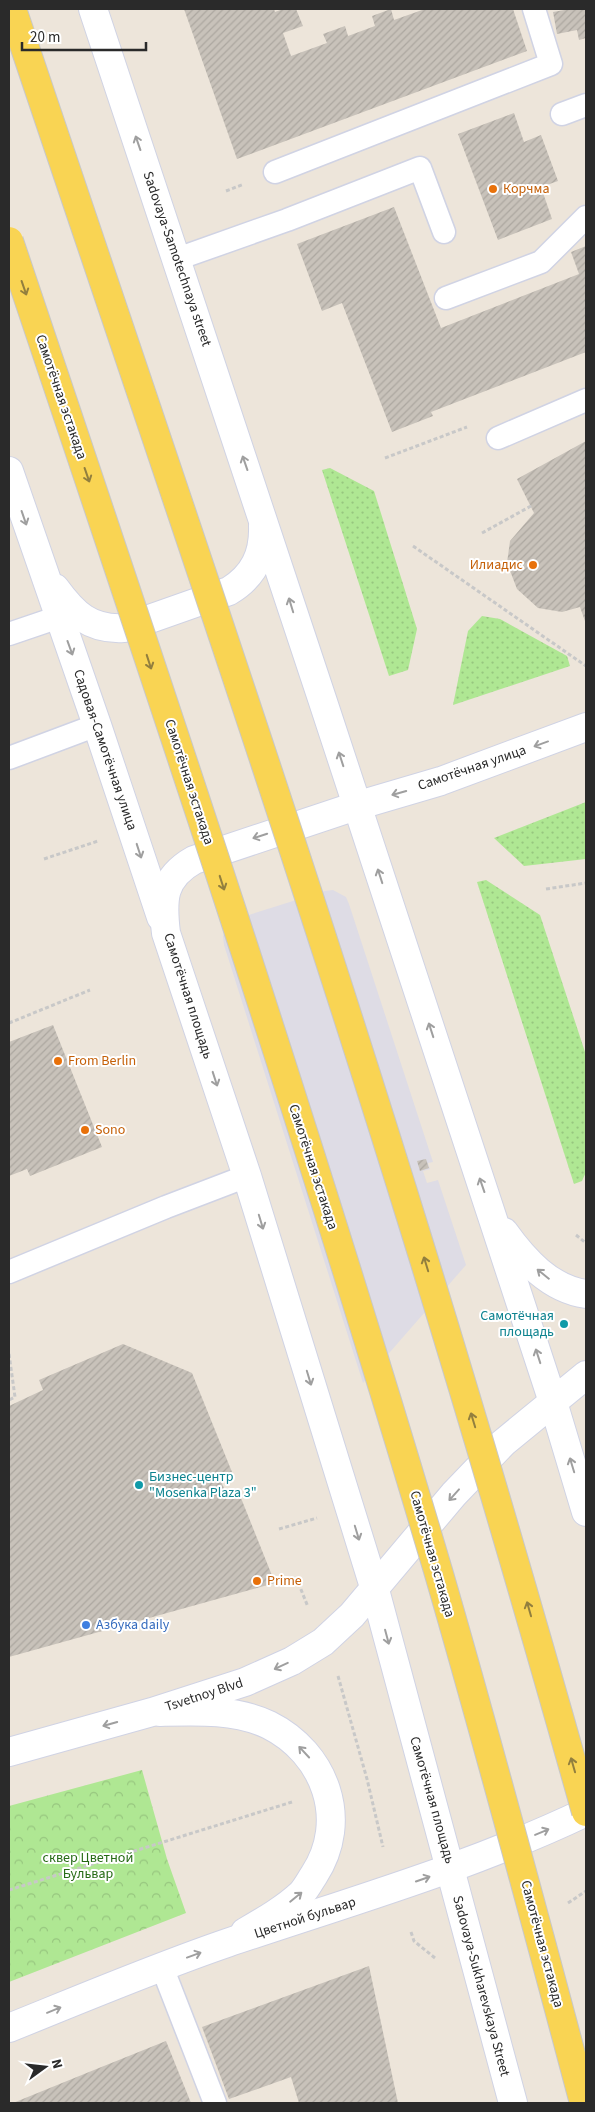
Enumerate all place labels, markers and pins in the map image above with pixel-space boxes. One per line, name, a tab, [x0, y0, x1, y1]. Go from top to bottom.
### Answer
place label: Корчма	[503, 179, 549, 199]
marker: Корчма	[487, 183, 499, 195]
place label: Илиадис	[470, 555, 524, 575]
marker: Илиадис	[527, 559, 539, 571]
place label: From Berlin	[68, 1051, 136, 1071]
marker: From Berlin	[52, 1055, 64, 1067]
place label: Sono	[95, 1120, 125, 1140]
marker: Sono	[79, 1124, 91, 1136]
place label: Самотёчная площадь	[480, 1306, 554, 1342]
marker: Самотёчная площадь	[558, 1318, 570, 1330]
place label: Бизнес-центр "Mosenka Plaza 3"	[149, 1467, 257, 1503]
marker: Бизнес-центр "Mosenka Plaza 3"	[133, 1479, 145, 1491]
place label: Prime	[267, 1571, 302, 1591]
marker: Prime	[251, 1575, 263, 1587]
place label: Азбука daily	[96, 1615, 170, 1635]
marker: Азбука daily	[80, 1619, 92, 1631]

